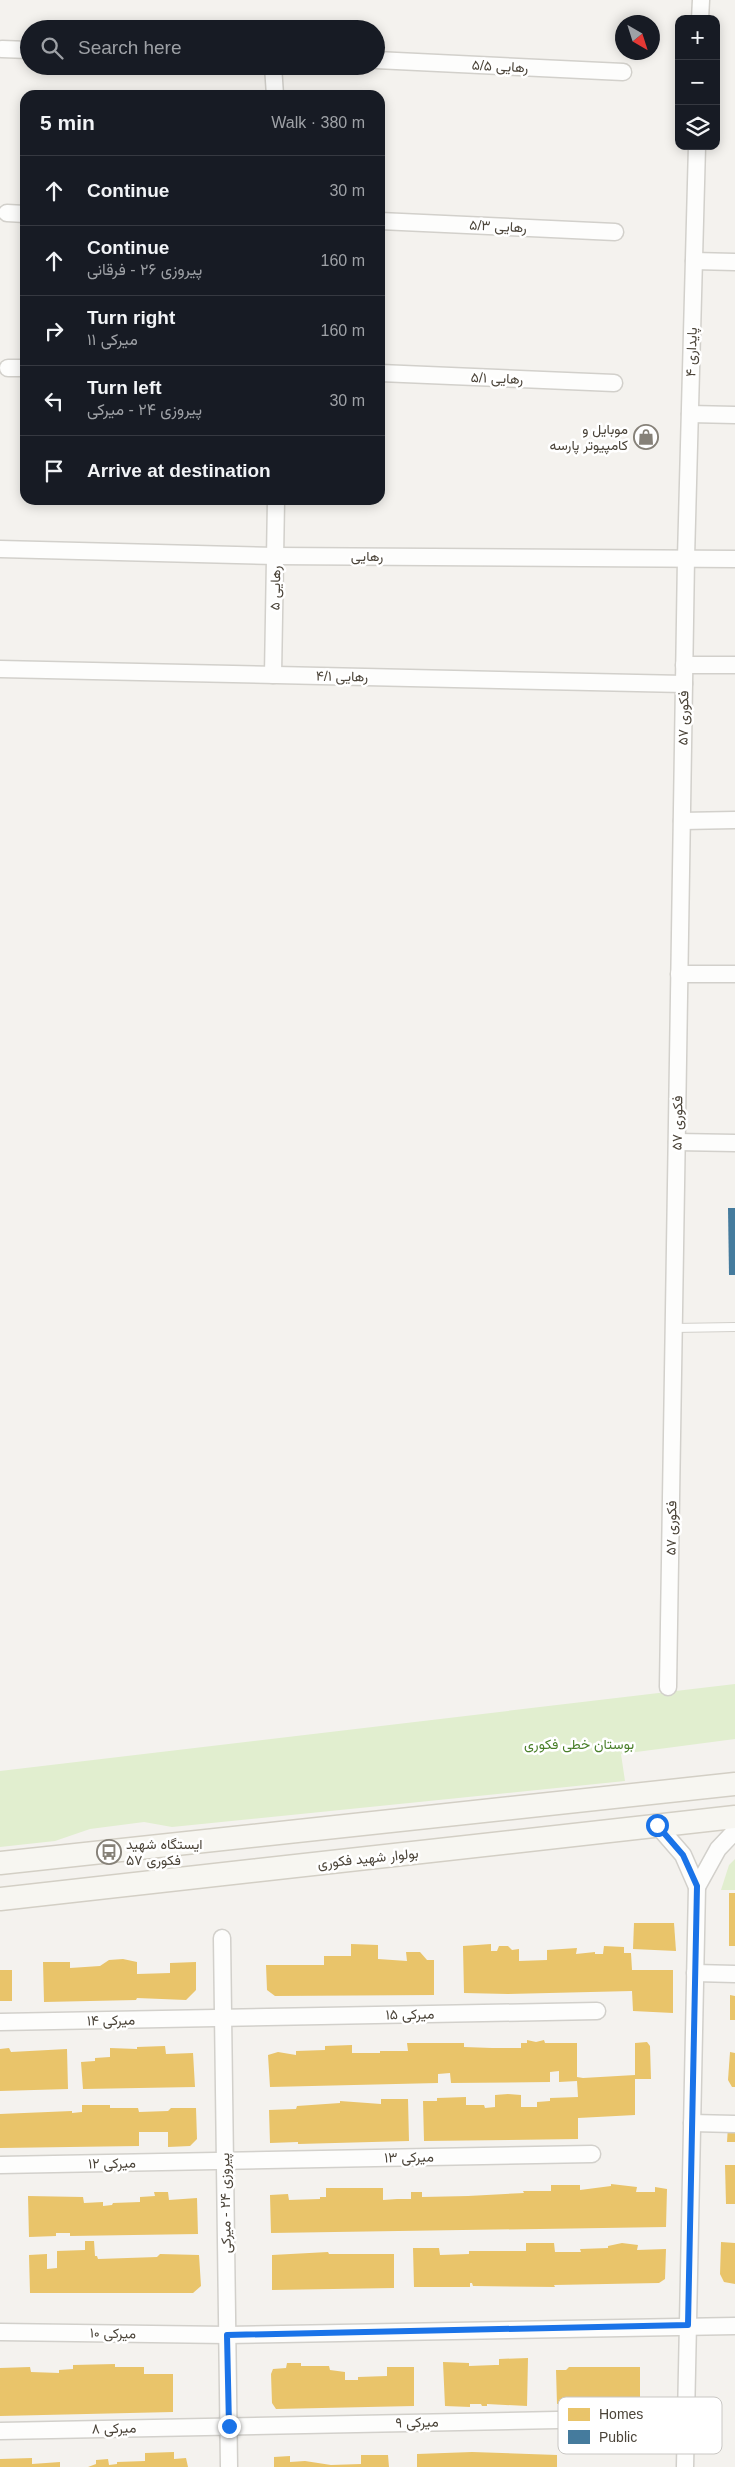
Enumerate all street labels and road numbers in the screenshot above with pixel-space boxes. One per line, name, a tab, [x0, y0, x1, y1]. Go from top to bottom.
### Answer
street label: رهایی ۵/۵	[471, 57, 529, 76]
street label: رهایی ۵/۳	[469, 217, 527, 237]
street label: پایداری ۴	[682, 327, 702, 377]
street label: رهایی ۵/۱	[470, 369, 524, 388]
street label: رهایی	[351, 548, 383, 565]
street label: رهایی ۵	[267, 565, 284, 610]
street label: رهایی ۴/۱	[316, 668, 368, 685]
street label: فکوری ۵۷	[675, 690, 692, 746]
street label: فکوری ۵۷	[669, 1095, 686, 1151]
street label: فکوری ۵۷	[663, 1500, 680, 1556]
street label: بولوار شهید فکوری	[317, 1845, 419, 1872]
street label: میرکی ۱۵	[386, 2006, 434, 2023]
street label: میرکی ۱۴	[87, 2012, 135, 2029]
street label: میرکی ۱۳	[384, 2149, 434, 2166]
street label: پیروزی ۲۴ - میرکی	[216, 2152, 236, 2253]
street label: میرکی ۱۲	[88, 2155, 136, 2172]
street label: میرکی ۱۰	[90, 2325, 136, 2342]
street label: میرکی ۹	[395, 2414, 439, 2431]
street label: میرکی ۸	[92, 2420, 136, 2437]

